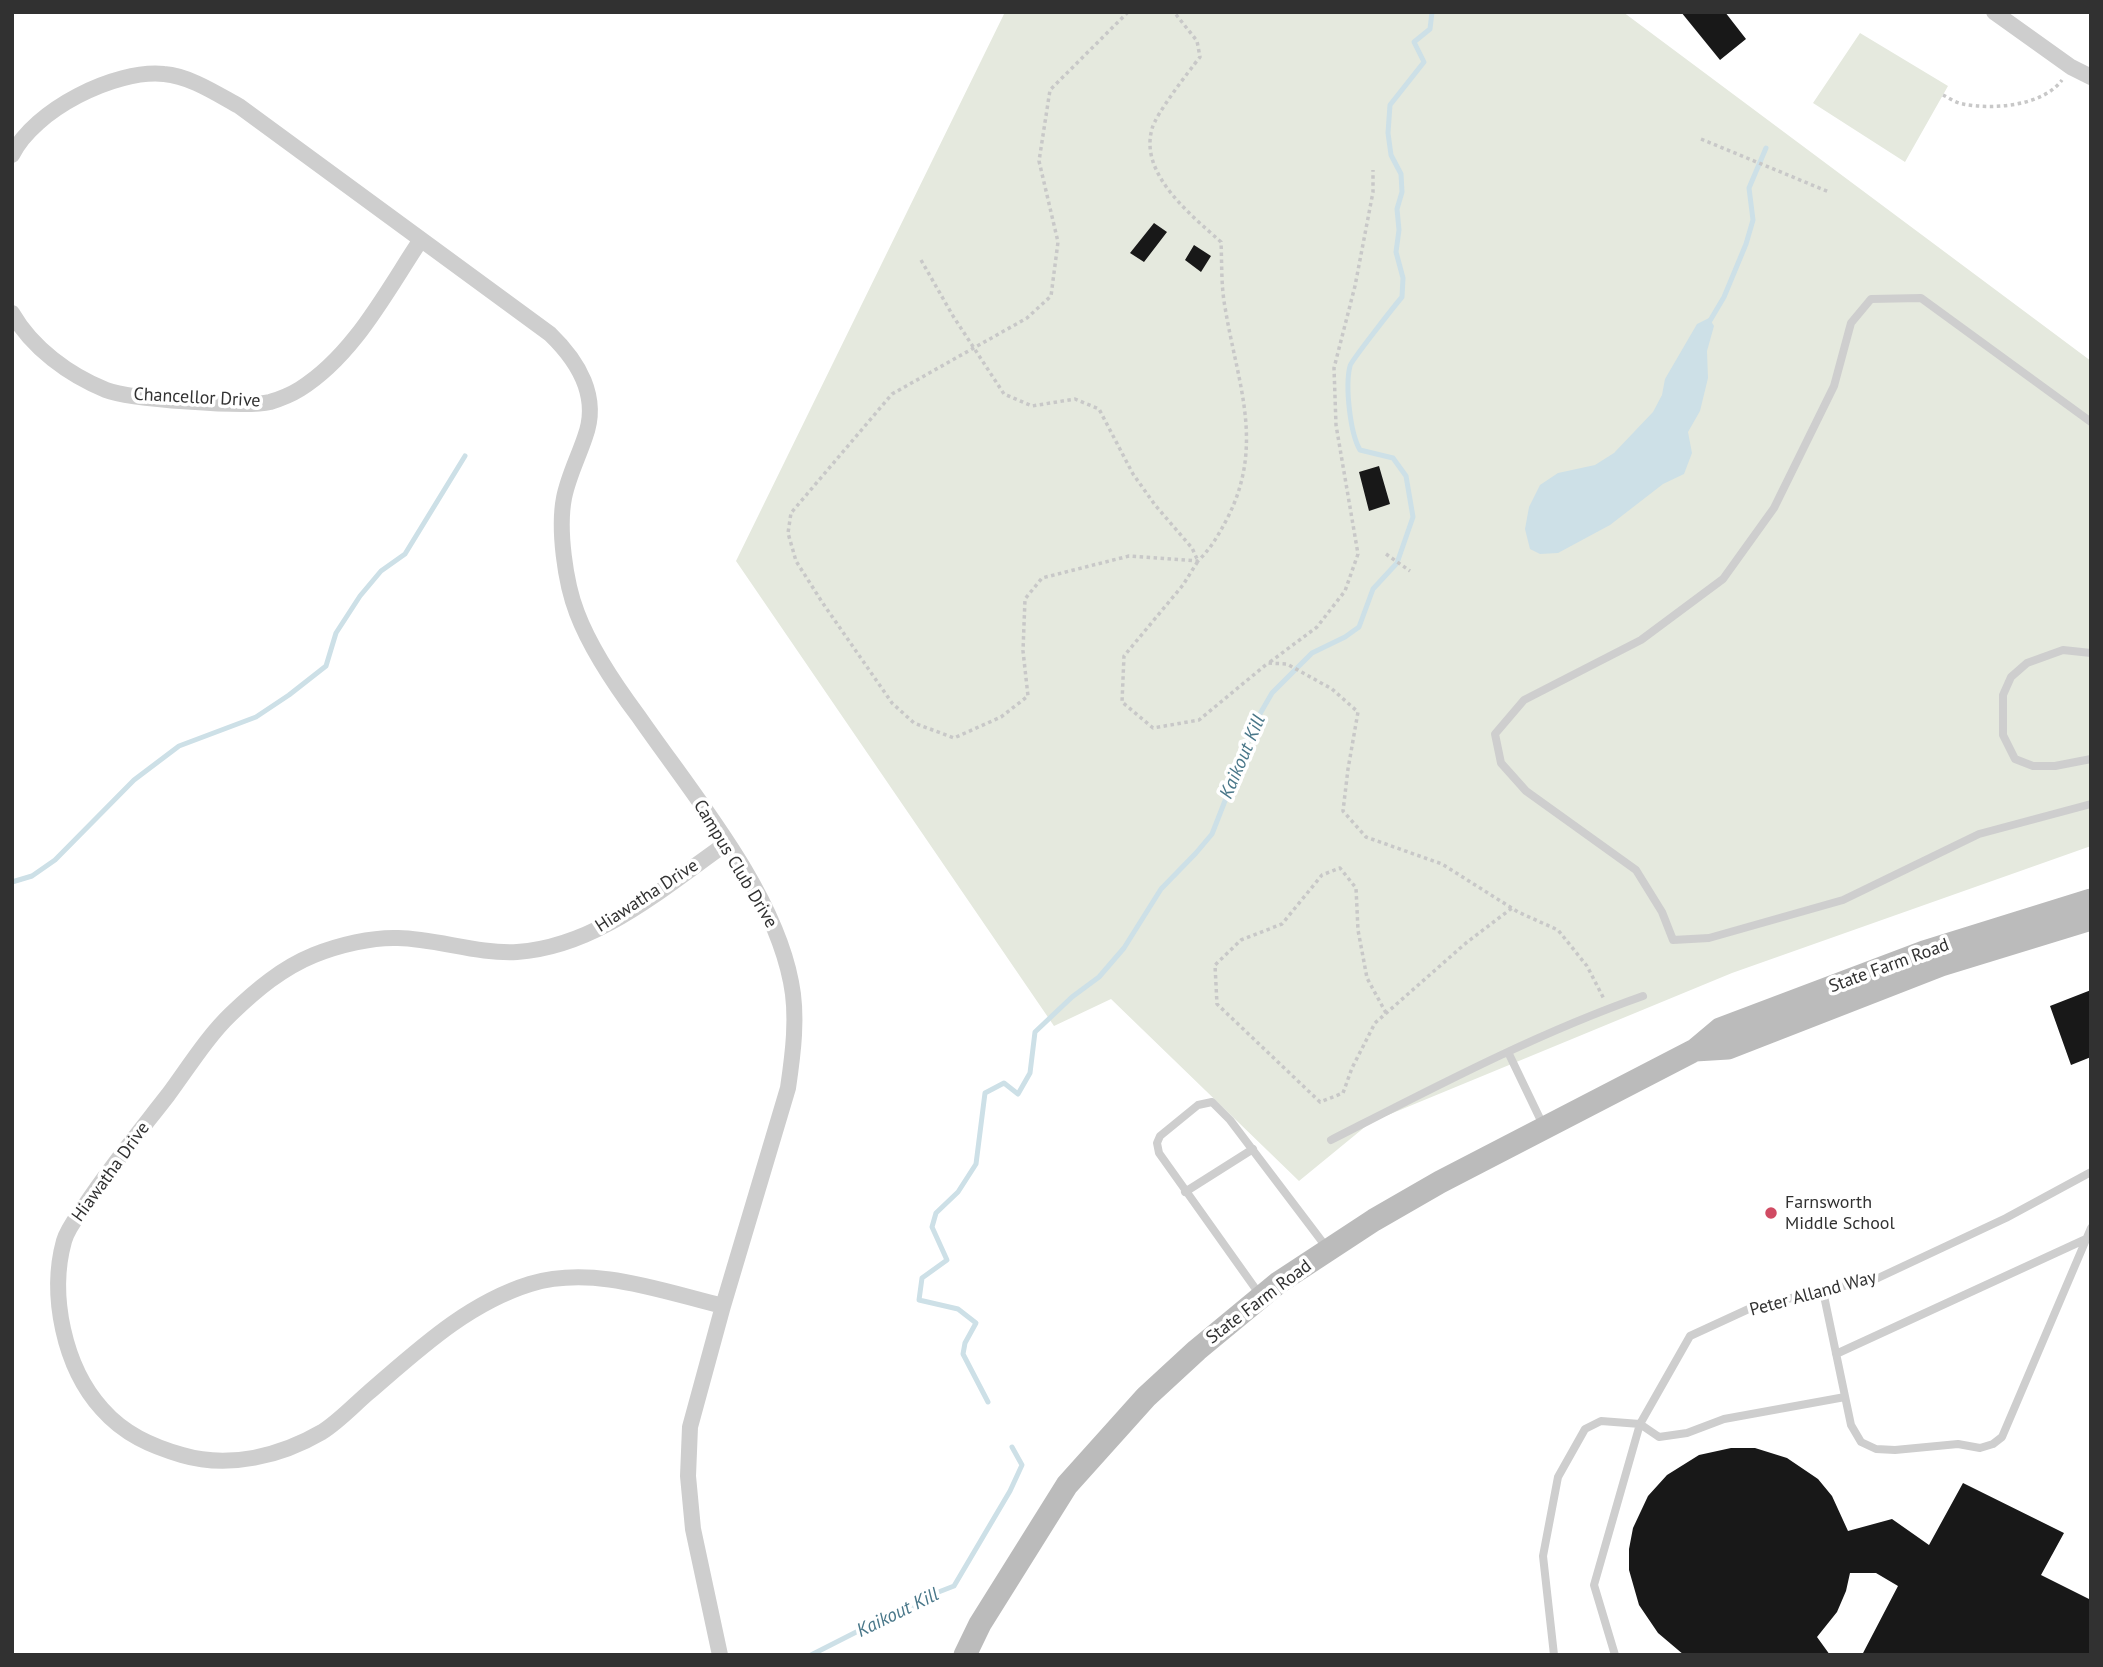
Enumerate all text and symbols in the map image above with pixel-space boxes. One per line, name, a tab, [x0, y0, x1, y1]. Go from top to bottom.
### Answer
street label: Chancellor Drive	[133, 384, 261, 412]
water label: Kaikout Kill	[1215, 712, 1271, 802]
street label: Campus Club Drive	[688, 796, 782, 932]
street label: Hiawatha Drive	[592, 855, 702, 937]
street label: State Farm Road	[1826, 934, 1952, 998]
street label: Hiawatha Drive	[68, 1118, 154, 1226]
place label: Farnsworth Middle School	[1785, 1192, 1895, 1234]
marker: Farnsworth Middle School	[1763, 1205, 1779, 1221]
street label: State Farm Road	[1202, 1255, 1316, 1349]
street label: Peter Alland Way	[1747, 1267, 1879, 1321]
water label: Kaikout Kill	[853, 1583, 943, 1643]

